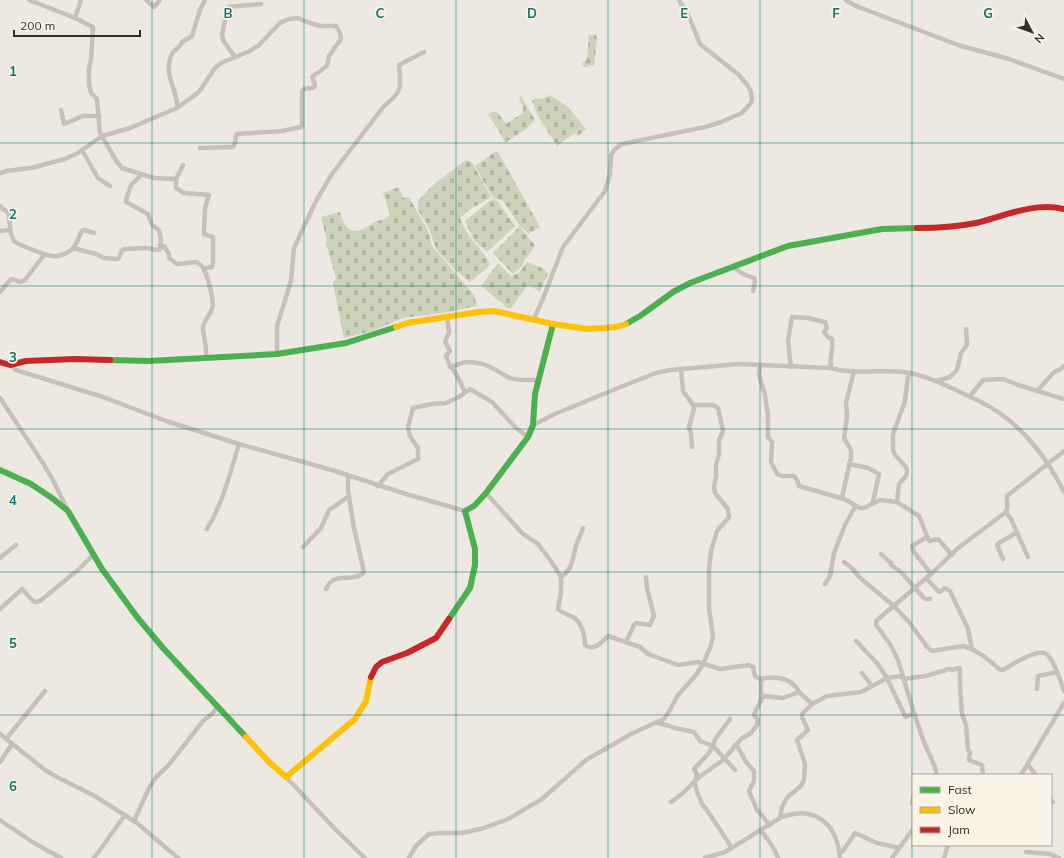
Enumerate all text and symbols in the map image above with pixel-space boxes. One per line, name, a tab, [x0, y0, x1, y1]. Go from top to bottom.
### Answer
text: B	[224, 5, 233, 21]
text: C	[376, 5, 385, 21]
text: D	[527, 5, 537, 21]
text: E	[680, 5, 688, 21]
text: F	[832, 5, 840, 21]
text: G	[983, 5, 993, 21]
scale bar	[14, 12, 140, 38]
north arrow	[1012, 12, 1052, 52]
text: 200 m	[20, 18, 55, 33]
text: N	[1032, 31, 1048, 46]
text: 1	[9, 63, 17, 79]
text: 2	[9, 206, 17, 222]
text: 3	[9, 349, 17, 365]
text: 4	[9, 492, 17, 508]
text: 5	[9, 635, 17, 651]
legend	[912, 774, 1052, 846]
text: 6	[9, 778, 17, 794]
text: Fast	[948, 782, 972, 797]
text: Slow	[948, 802, 976, 817]
text: Jam	[948, 822, 970, 837]

